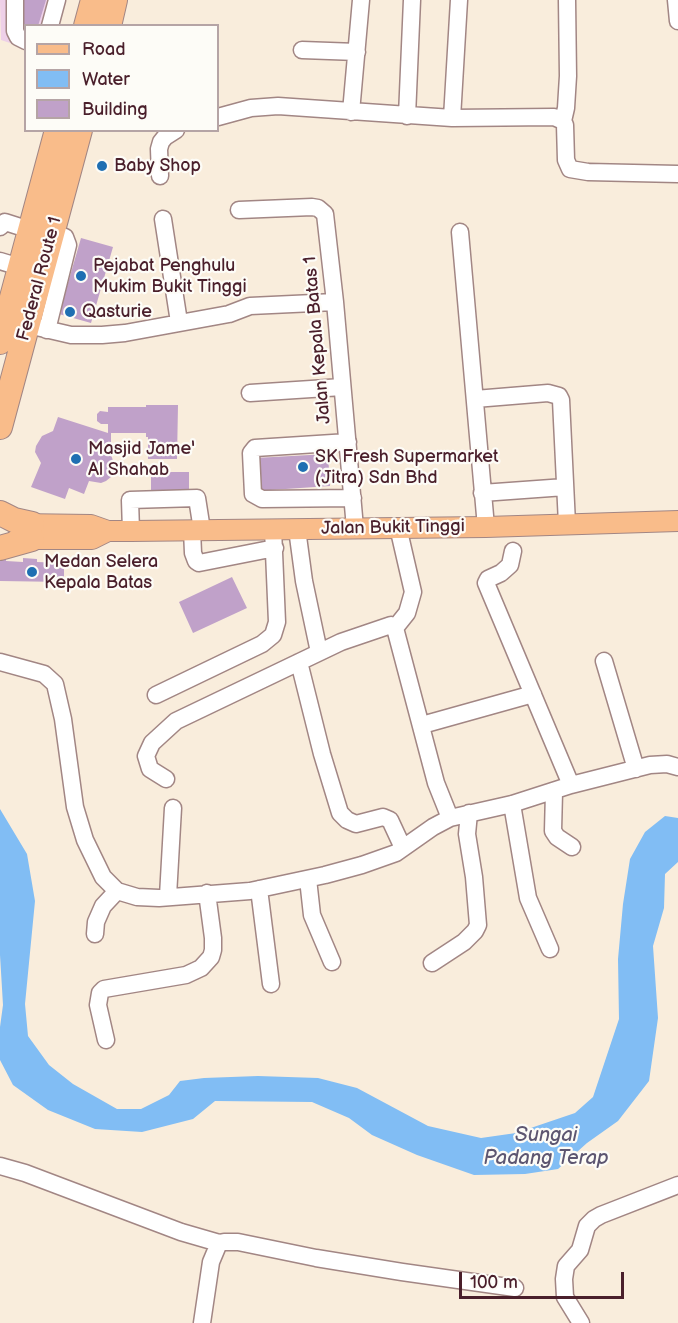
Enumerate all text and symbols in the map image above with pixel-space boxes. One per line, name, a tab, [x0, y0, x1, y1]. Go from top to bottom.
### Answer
legend	[24, 24, 219, 132]
text: Road	[82, 39, 126, 60]
text: Water	[82, 69, 130, 90]
text: Building	[82, 99, 148, 120]
place label: Baby Shop	[114, 155, 201, 177]
marker: Baby Shop	[95, 159, 109, 173]
street label: Federal Route 1	[13, 215, 67, 343]
place label: Pejabat Penghulu Mukim Bukit Tinggi	[93, 255, 247, 298]
street label: Jalan Kepala Batas 1	[300, 255, 336, 425]
marker: Pejabat Penghulu Mukim Bukit Tinggi	[74, 269, 88, 283]
place label: Qasturie	[82, 301, 152, 323]
marker: Qasturie	[63, 305, 77, 319]
place label: Masjid Jame' Al Shahab	[88, 438, 195, 480]
place label: SK Fresh Supermarket (Jitra) Sdn Bhd	[315, 446, 498, 488]
marker: Masjid Jame' Al Shahab	[69, 452, 83, 466]
marker: SK Fresh Supermarket (Jitra) Sdn Bhd	[296, 460, 310, 474]
street label: Jalan Bukit Tinggi	[321, 516, 465, 540]
place label: Medan Selera Kepala Batas	[44, 551, 158, 594]
marker: Medan Selera Kepala Batas	[25, 565, 39, 579]
water label: Sungai Padang Terap	[483, 1124, 609, 1171]
scale bar	[462, 1260, 627, 1298]
text: 100 m	[470, 1272, 518, 1293]

